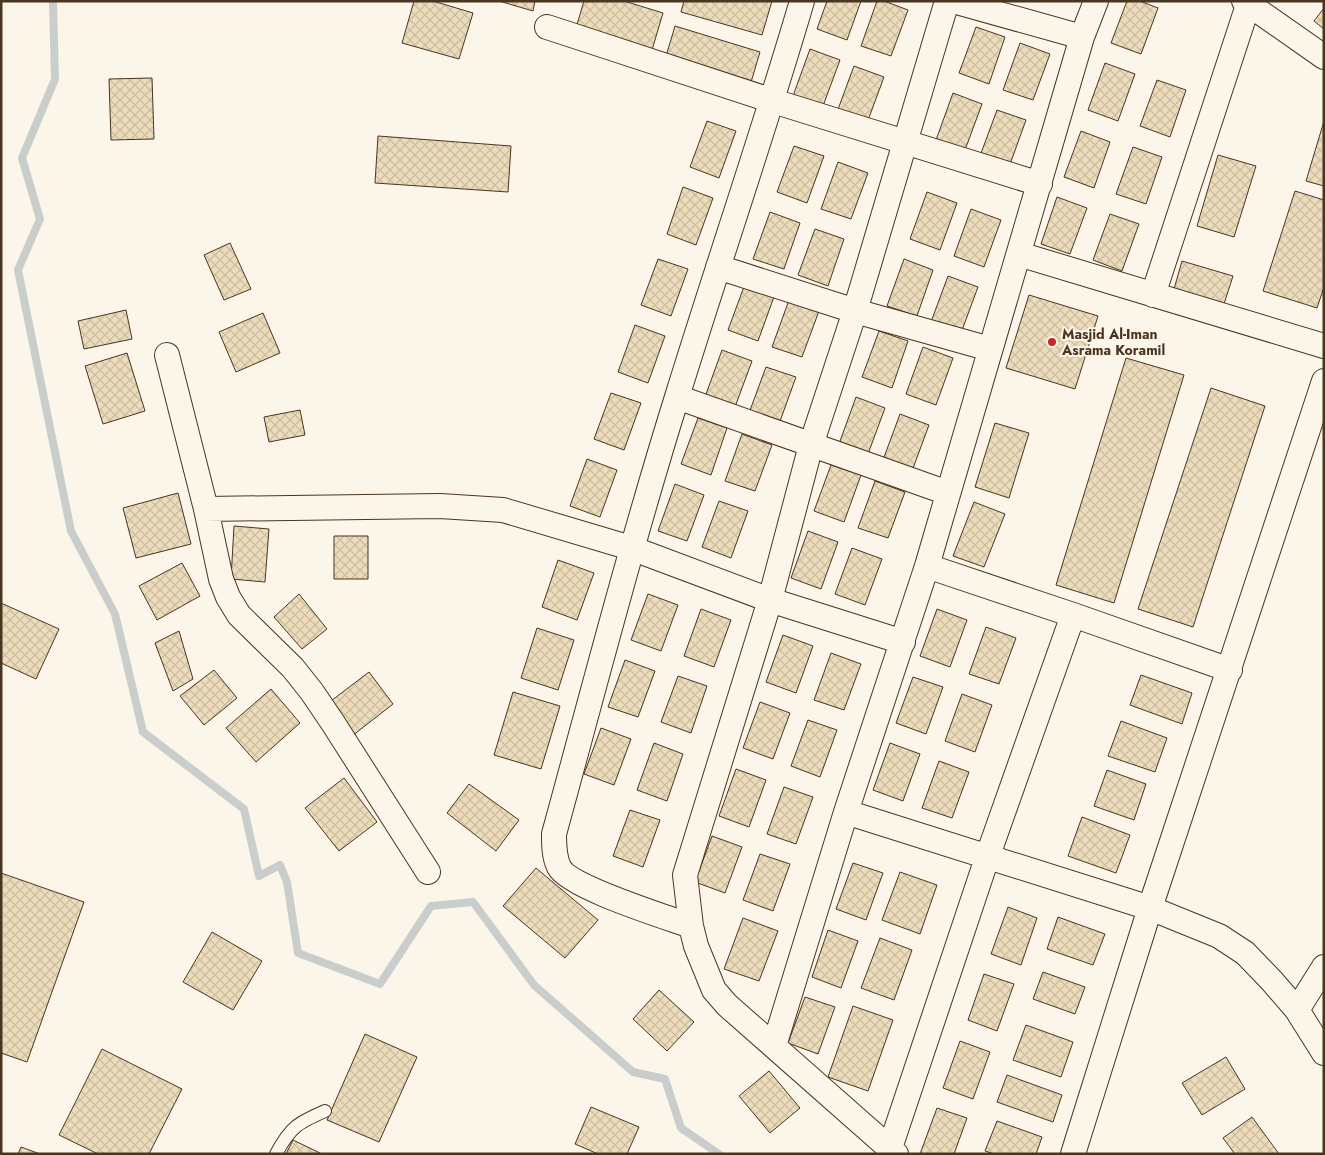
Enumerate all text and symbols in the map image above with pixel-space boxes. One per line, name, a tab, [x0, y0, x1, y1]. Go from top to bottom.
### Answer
place label: Masjid Al-Iman Asrama Koramil	[1061, 324, 1165, 360]
marker: Masjid Al-Iman Asrama Koramil	[1046, 336, 1058, 348]

